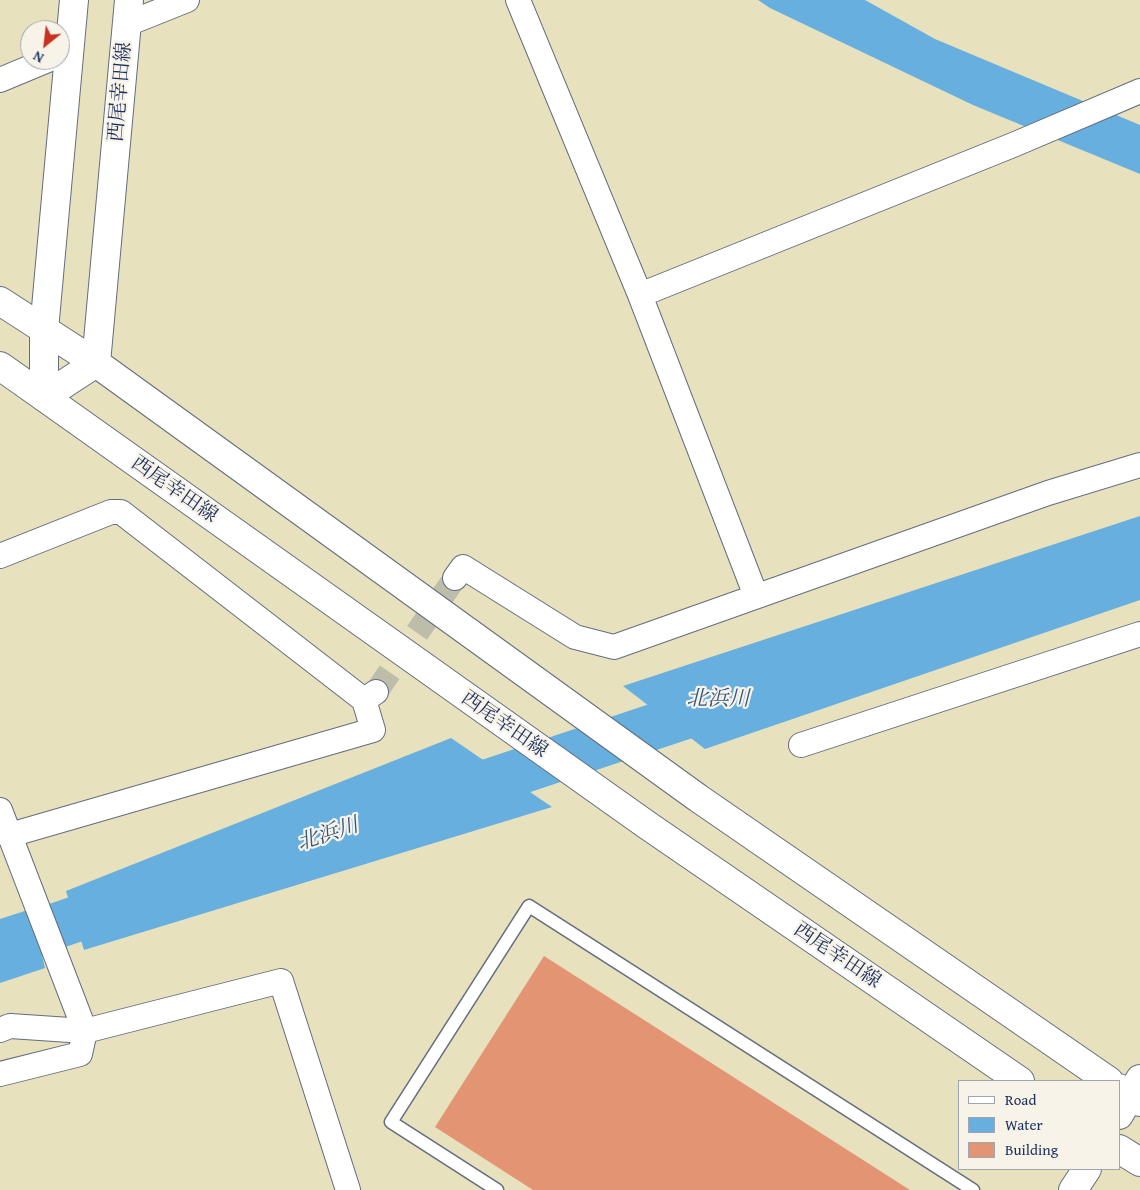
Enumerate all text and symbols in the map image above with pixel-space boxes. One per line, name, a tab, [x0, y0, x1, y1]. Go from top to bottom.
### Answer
north arrow	[20, 20, 70, 70]
street label: 西尾幸田線	[105, 41, 137, 143]
text: N	[29, 46, 47, 68]
street label: 西尾幸田線	[126, 451, 222, 529]
street label: 西尾幸田線	[456, 686, 552, 764]
water label: 北浜川	[687, 687, 749, 713]
water label: 北浜川	[294, 813, 362, 857]
street label: 西尾幸田線	[789, 918, 885, 994]
legend	[958, 1080, 1120, 1170]
text: Road	[1005, 1089, 1036, 1110]
text: Water	[1005, 1114, 1043, 1135]
text: Building	[1005, 1139, 1058, 1160]

